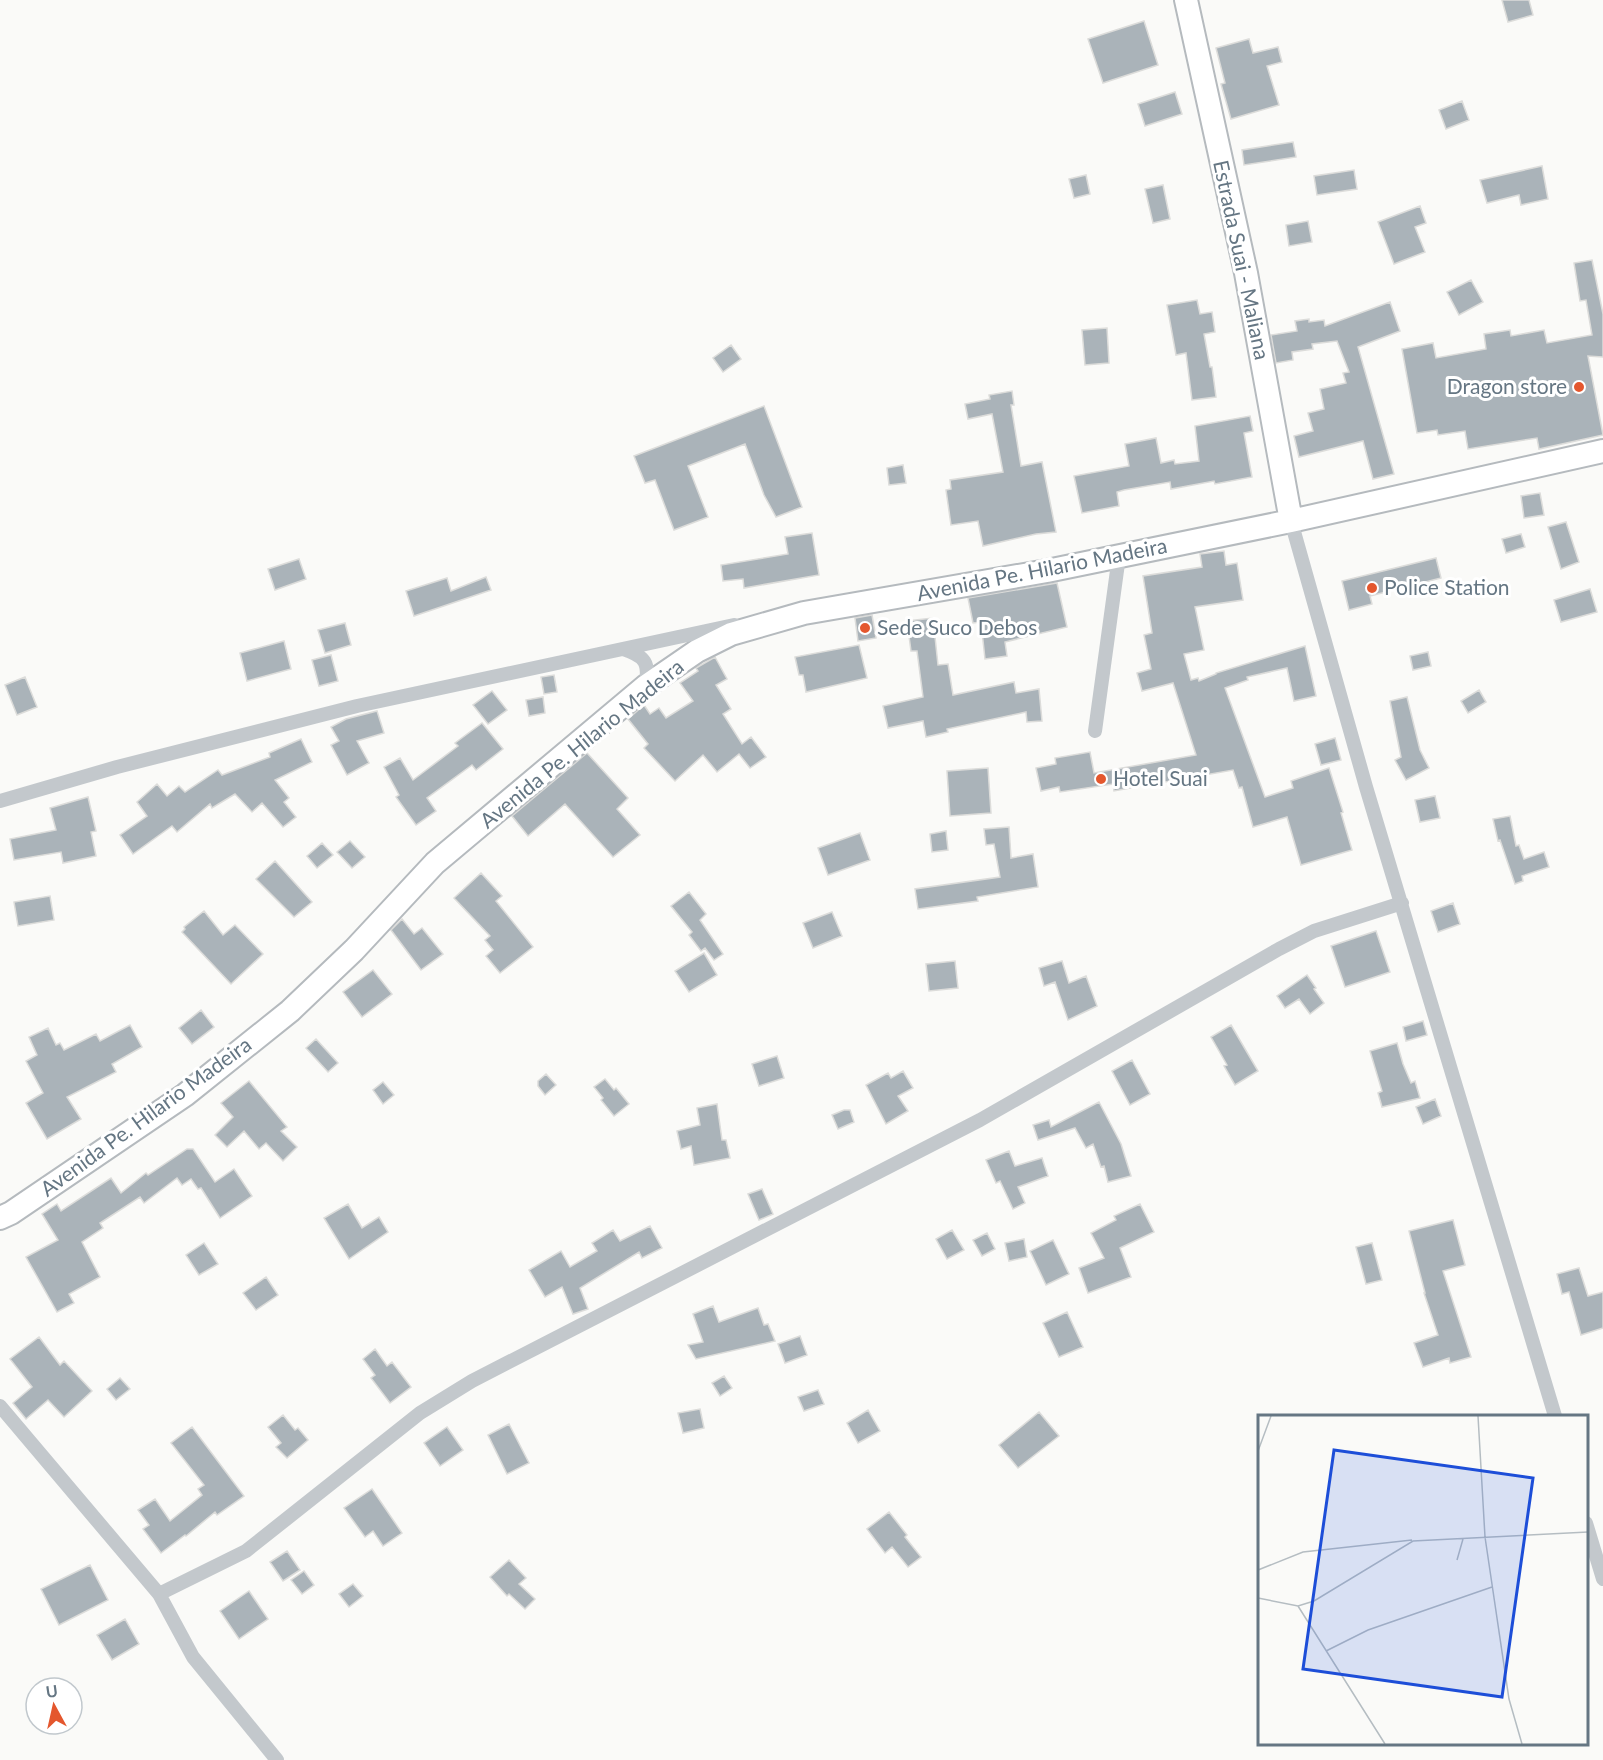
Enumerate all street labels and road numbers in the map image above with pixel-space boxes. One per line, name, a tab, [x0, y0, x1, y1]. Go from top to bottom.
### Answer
street label: Estrada Suai - Maliana	[1209, 158, 1276, 362]
street label: Avenida Pe. Hilario Madeira	[914, 532, 1169, 605]
street label: Avenida Pe. Hilario Madeira	[474, 653, 688, 833]
street label: Avenida Pe. Hilario Madeira	[35, 1031, 255, 1201]

